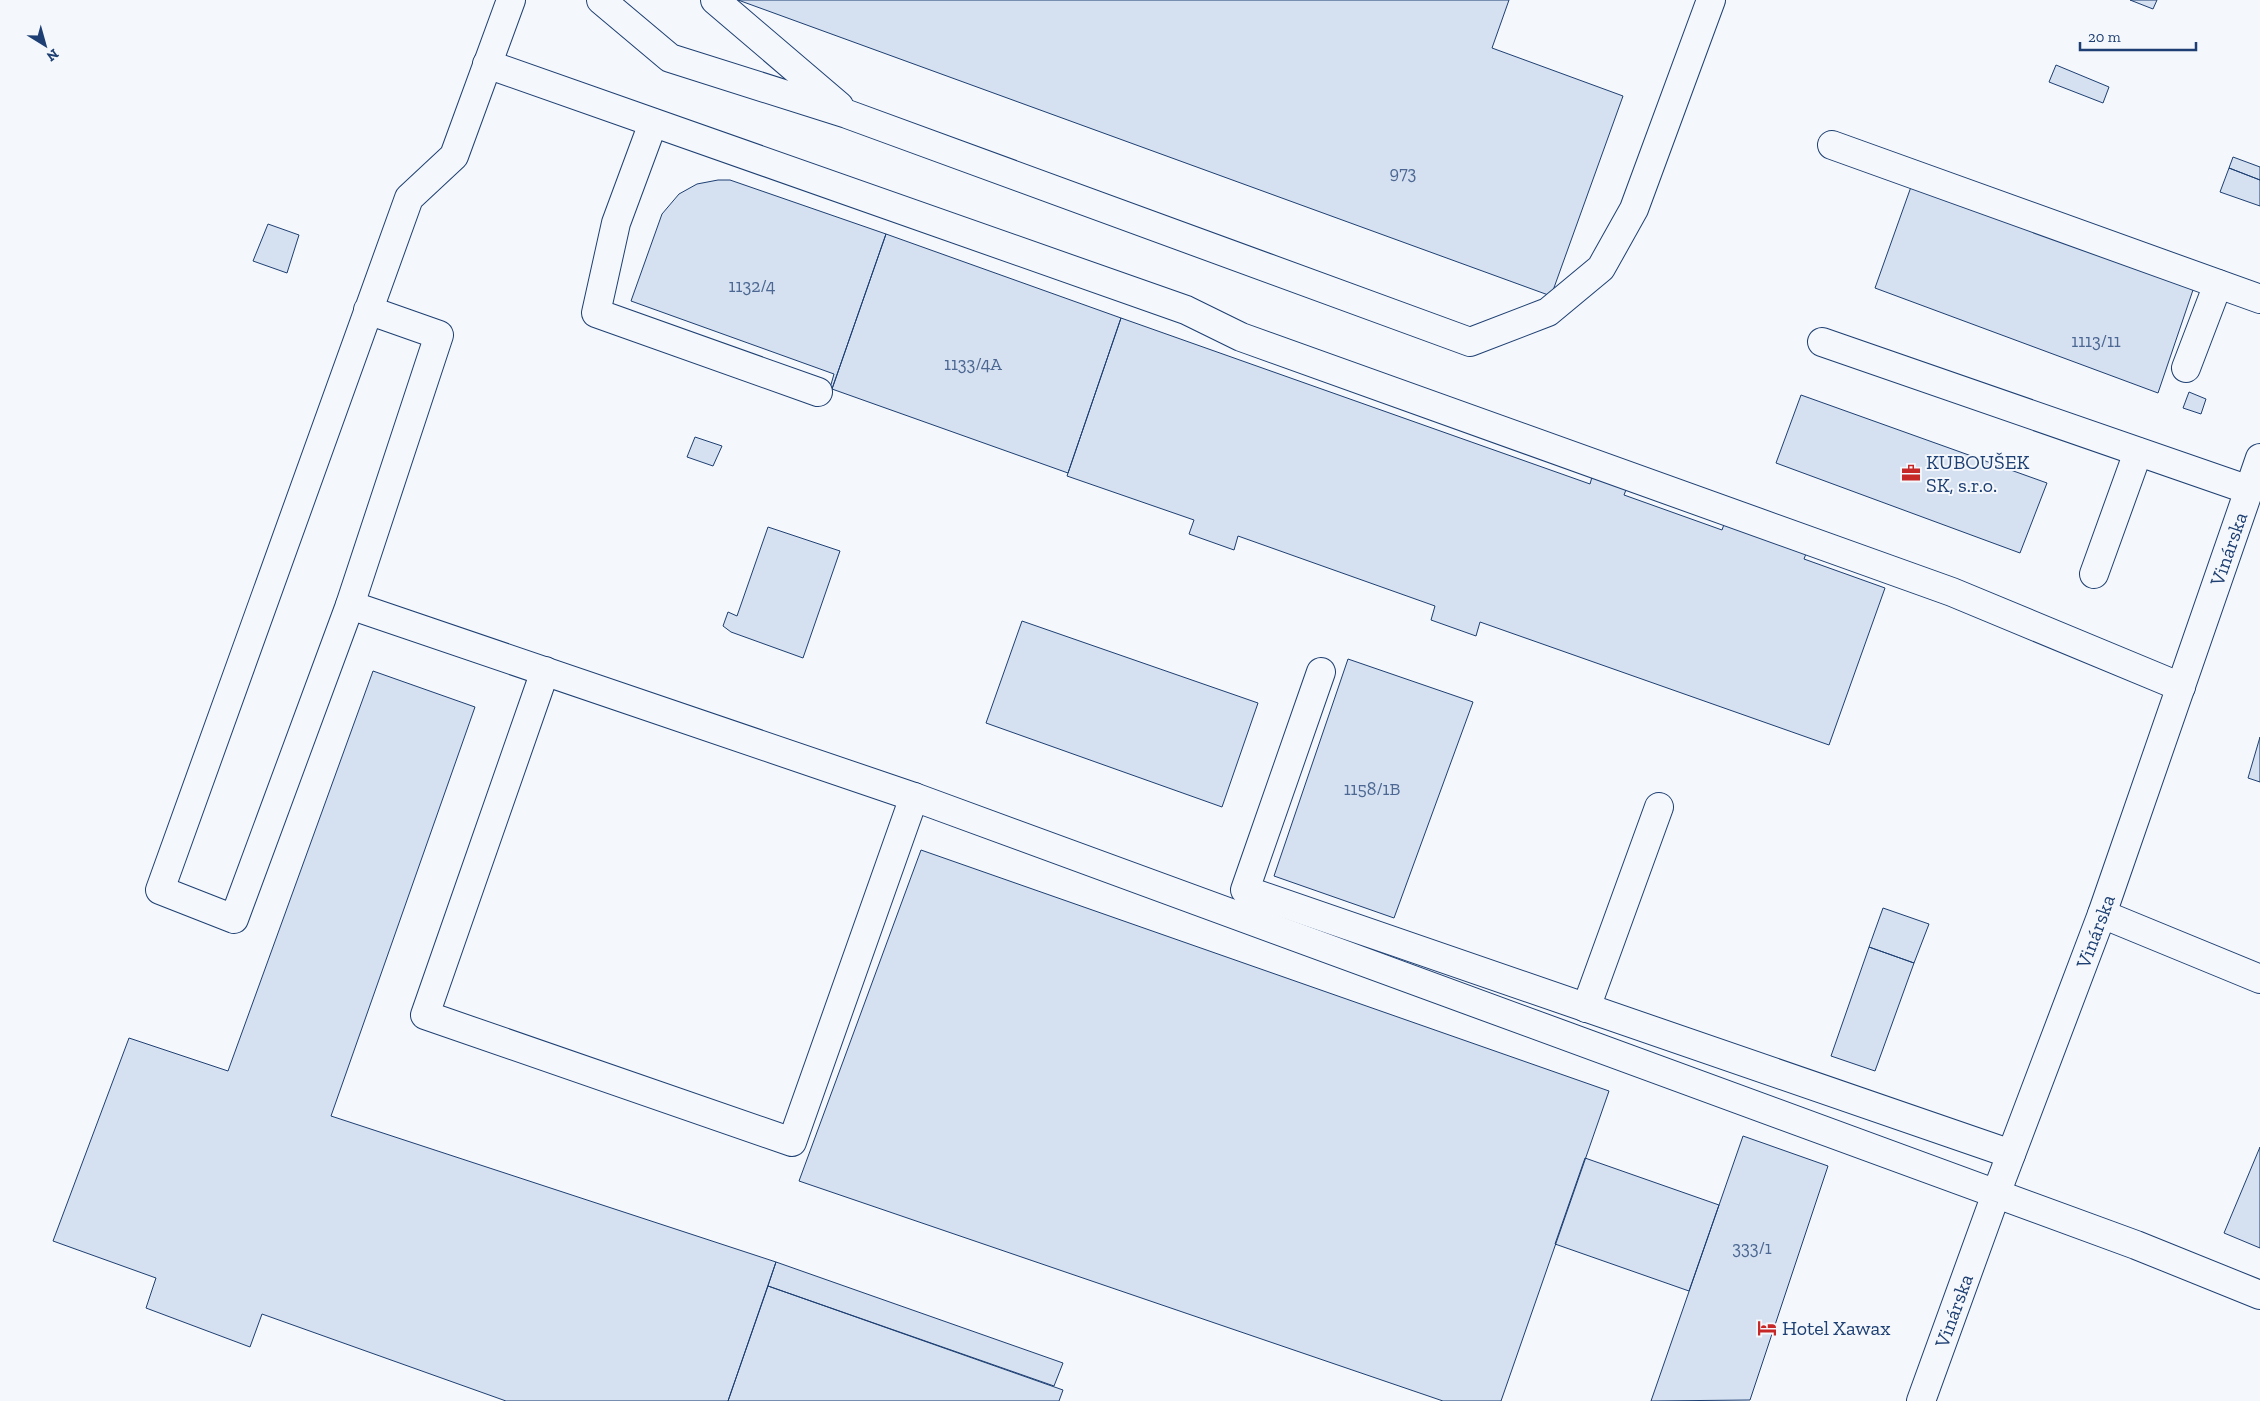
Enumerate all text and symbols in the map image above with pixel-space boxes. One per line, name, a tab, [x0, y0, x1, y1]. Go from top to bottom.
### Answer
north arrow	[20, 20, 70, 70]
scale bar	[2080, 20, 2196, 52]
text: 20 m	[2088, 28, 2121, 46]
text: N	[43, 45, 62, 65]
house number: 973	[1390, 162, 1417, 184]
house number: 1132/4	[729, 275, 776, 297]
house number: 1113/11	[2071, 330, 2121, 352]
house number: 1133/4A	[944, 353, 1002, 375]
place label: KUBOUŠEK SK, s.r.o.	[1926, 450, 2029, 497]
office icon: KUBOUŠEK SK, s.r.o.	[1900, 462, 1922, 484]
street label: Vinárska	[2204, 508, 2252, 590]
house number: 1158/1B	[1344, 778, 1400, 800]
street label: Vinárska	[2070, 891, 2120, 972]
house number: 333/1	[1732, 1237, 1772, 1259]
street label: Vinárska	[1929, 1270, 1978, 1352]
place label: Hotel Xawax	[1782, 1316, 1891, 1340]
hotel icon: Hotel Xawax	[1756, 1317, 1778, 1339]

